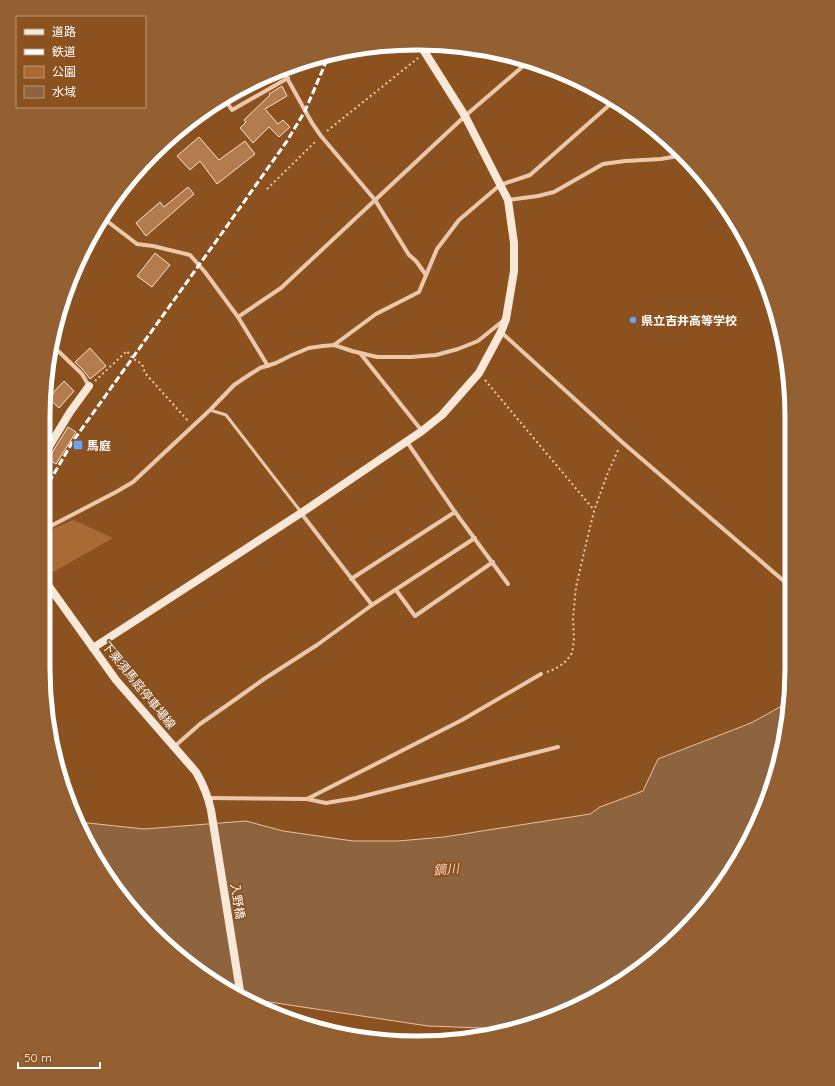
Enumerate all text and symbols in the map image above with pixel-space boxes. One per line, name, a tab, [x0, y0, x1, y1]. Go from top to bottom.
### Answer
legend	[16, 16, 146, 108]
text: 道路	[52, 24, 76, 39]
text: 鉄道	[52, 44, 76, 59]
text: 公園	[52, 64, 76, 79]
text: 水域	[52, 84, 76, 99]
place label: 県立吉井高等学校	[641, 313, 737, 328]
marker: 県立吉井高等学校	[628, 315, 638, 325]
place label: 馬庭	[87, 438, 111, 453]
marker: 馬庭	[72, 439, 84, 451]
street label: 下栗須馬庭停車場線	[99, 638, 179, 732]
water label: 鏑川	[432, 860, 462, 878]
street label: 入野橋	[228, 882, 248, 920]
scale bar	[18, 1044, 100, 1070]
text: 50 m	[24, 1050, 52, 1065]

